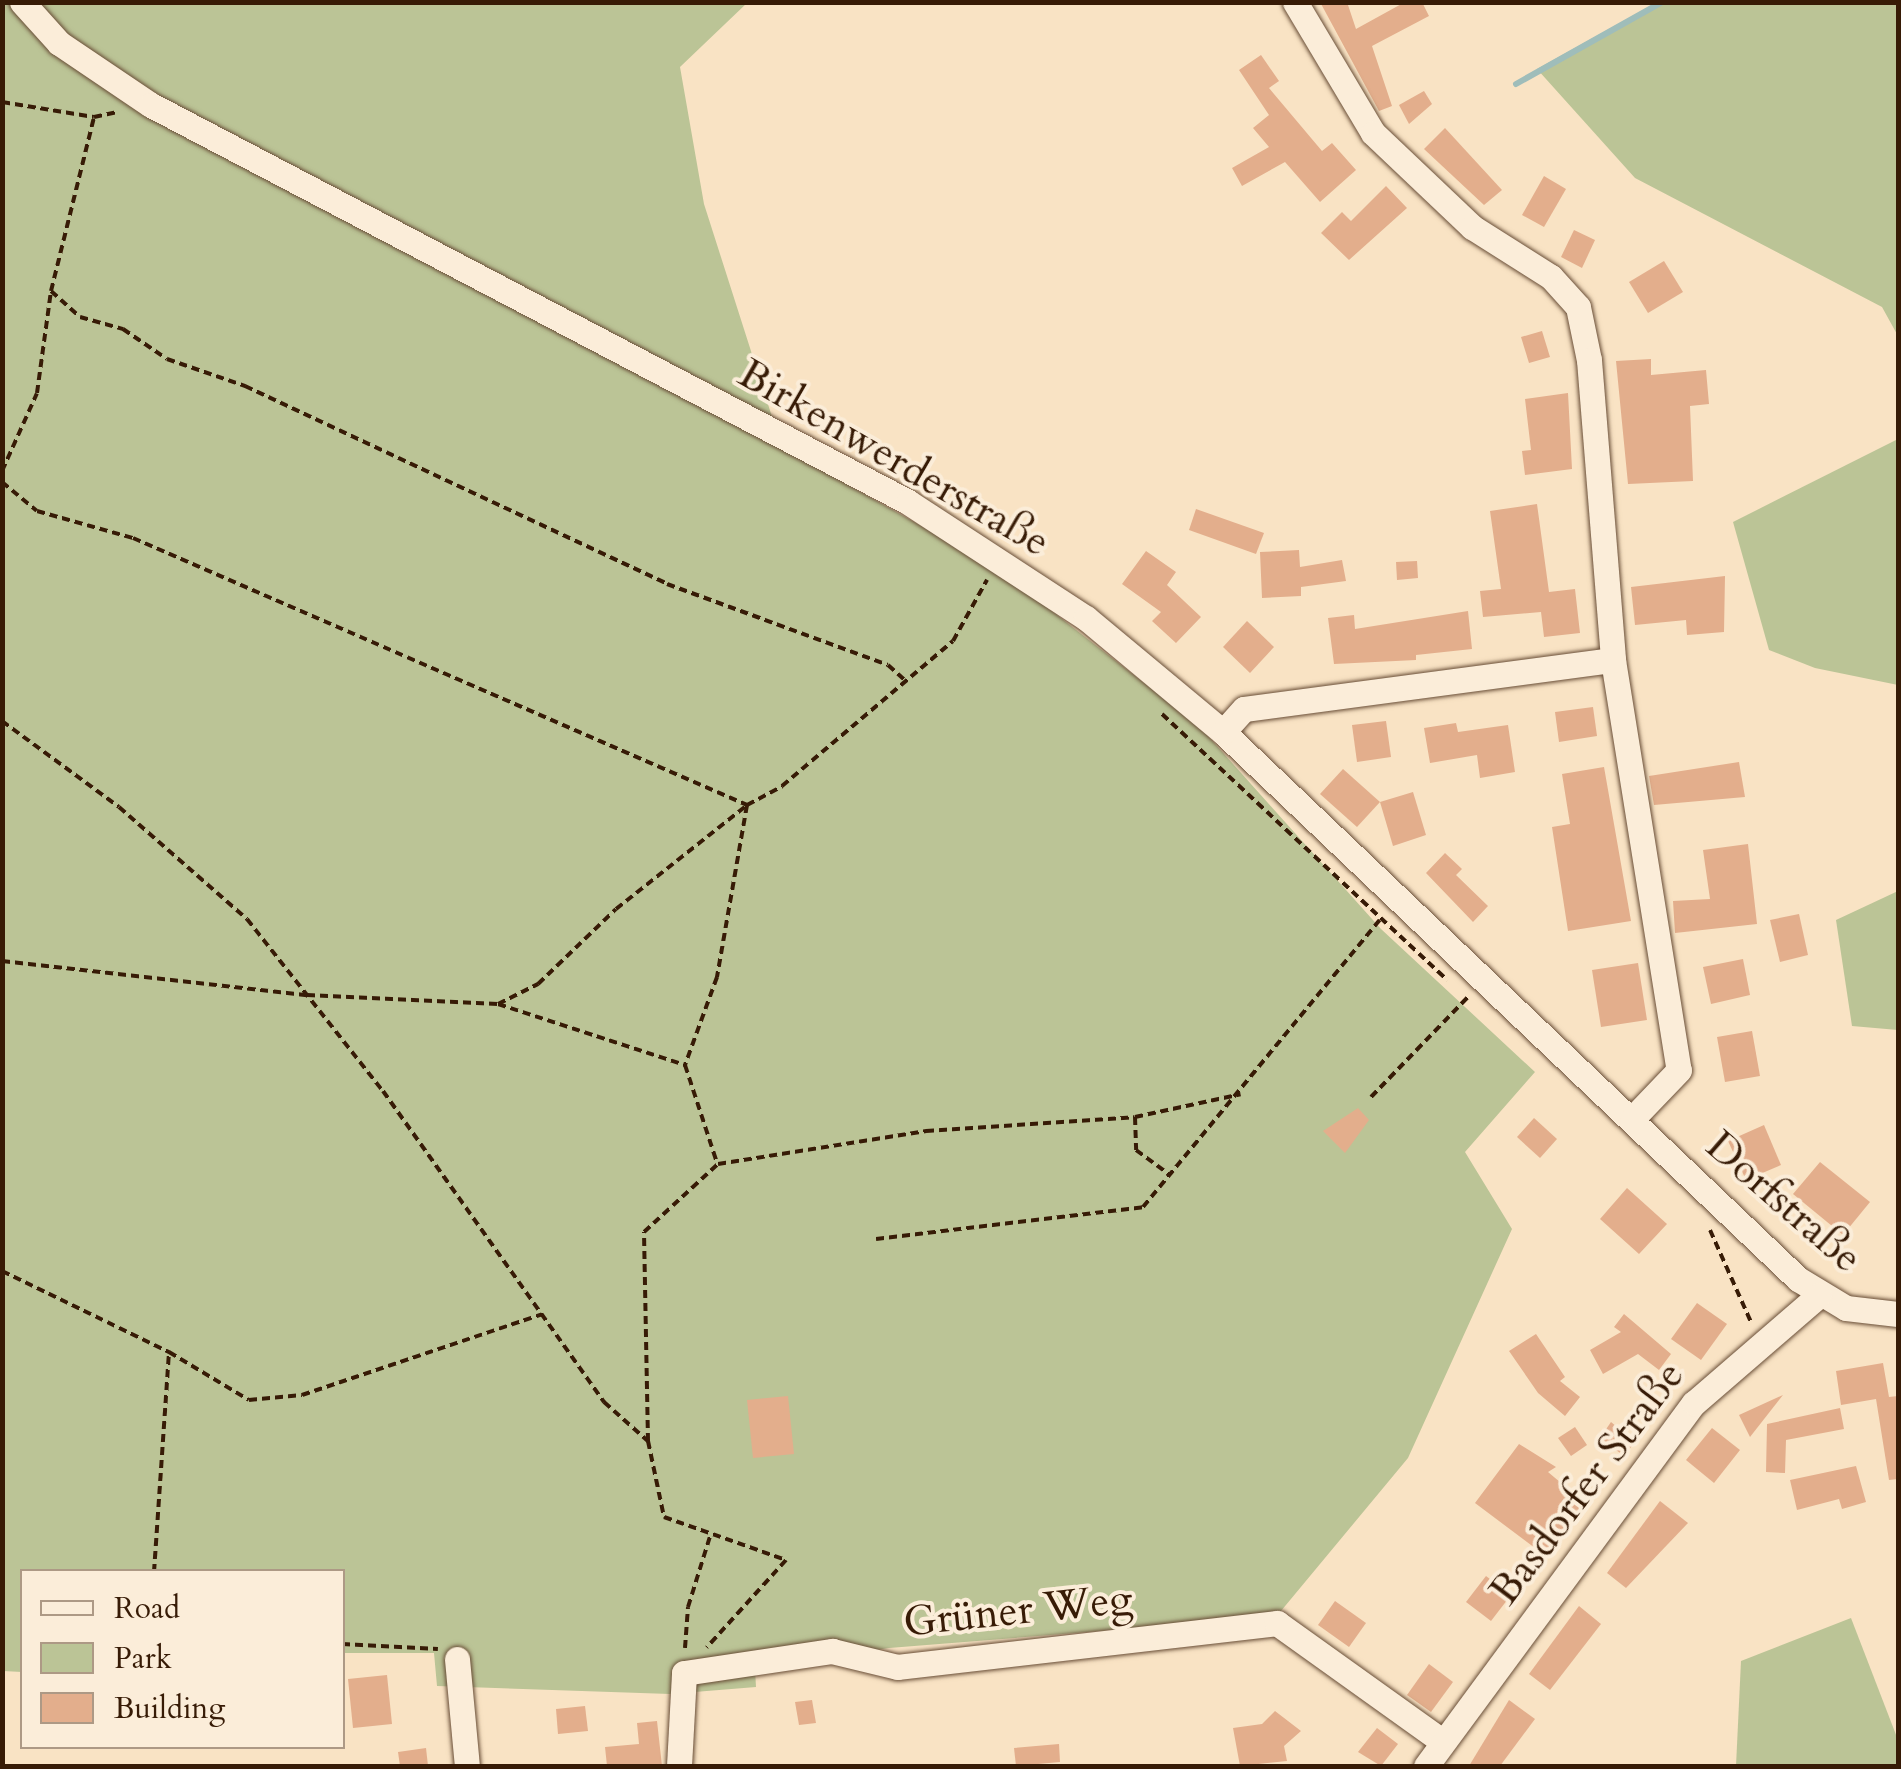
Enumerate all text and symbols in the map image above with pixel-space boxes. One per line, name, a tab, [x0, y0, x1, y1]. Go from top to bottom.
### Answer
street label: Birkenwerderstraße	[730, 348, 1058, 568]
street label: Dorfstraße	[1696, 1121, 1872, 1283]
street label: Basdorfer Straße	[1479, 1351, 1695, 1615]
legend	[20, 1569, 345, 1749]
street label: Grüner Weg	[901, 1574, 1135, 1648]
text: Road	[114, 1588, 180, 1629]
text: Park	[114, 1638, 172, 1679]
text: Building	[114, 1688, 225, 1729]

